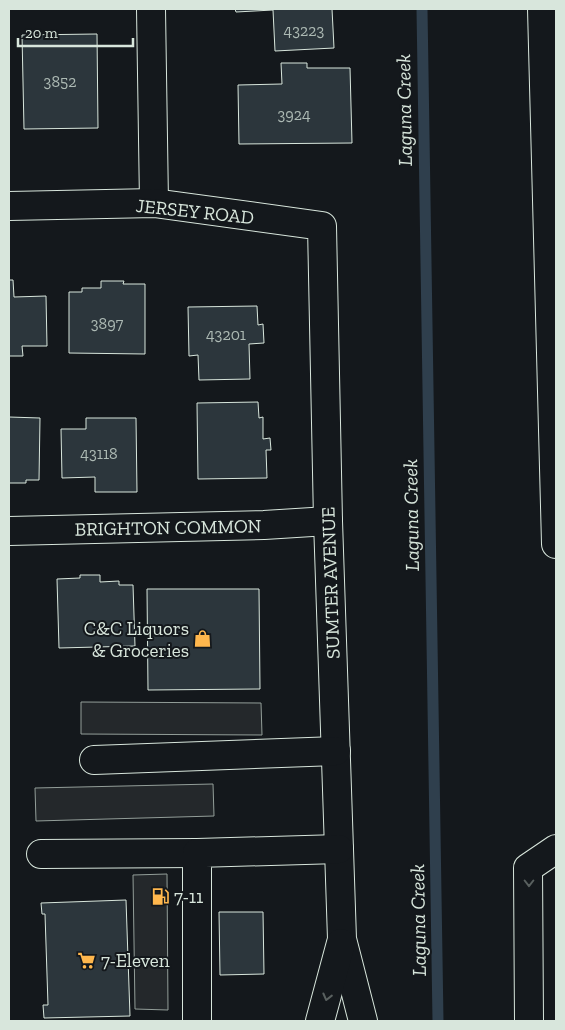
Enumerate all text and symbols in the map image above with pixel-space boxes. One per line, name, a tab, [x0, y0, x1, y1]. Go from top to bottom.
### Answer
scale bar	[18, 15, 132, 47]
house number: 43223	[284, 21, 325, 40]
text: 20 m	[25, 24, 58, 42]
water label: Laguna Creek	[391, 54, 417, 166]
house number: 3852	[44, 72, 76, 91]
house number: 3924	[277, 105, 311, 124]
street label: JERSEY ROAD	[135, 194, 255, 229]
house number: 3897	[91, 314, 124, 333]
house number: 43201	[206, 325, 246, 344]
house number: 43118	[80, 444, 118, 463]
water label: Laguna Creek	[398, 459, 424, 571]
street label: SUMTER AVENUE	[316, 506, 345, 659]
street label: BRIGHTON COMMON	[74, 514, 262, 541]
place label: C&C Liquors & Groceries	[84, 617, 189, 662]
shop icon: C&C Liquors & Groceries	[193, 629, 213, 649]
water label: Laguna Creek	[405, 864, 431, 976]
one-way arrow	[523, 880, 534, 888]
place label: 7-11	[174, 885, 203, 908]
fuel station icon: 7-11	[150, 886, 170, 906]
place label: 7-Eleven	[101, 949, 170, 972]
supermarket icon: 7-Eleven	[77, 950, 97, 970]
one-way arrow	[322, 993, 333, 1002]

